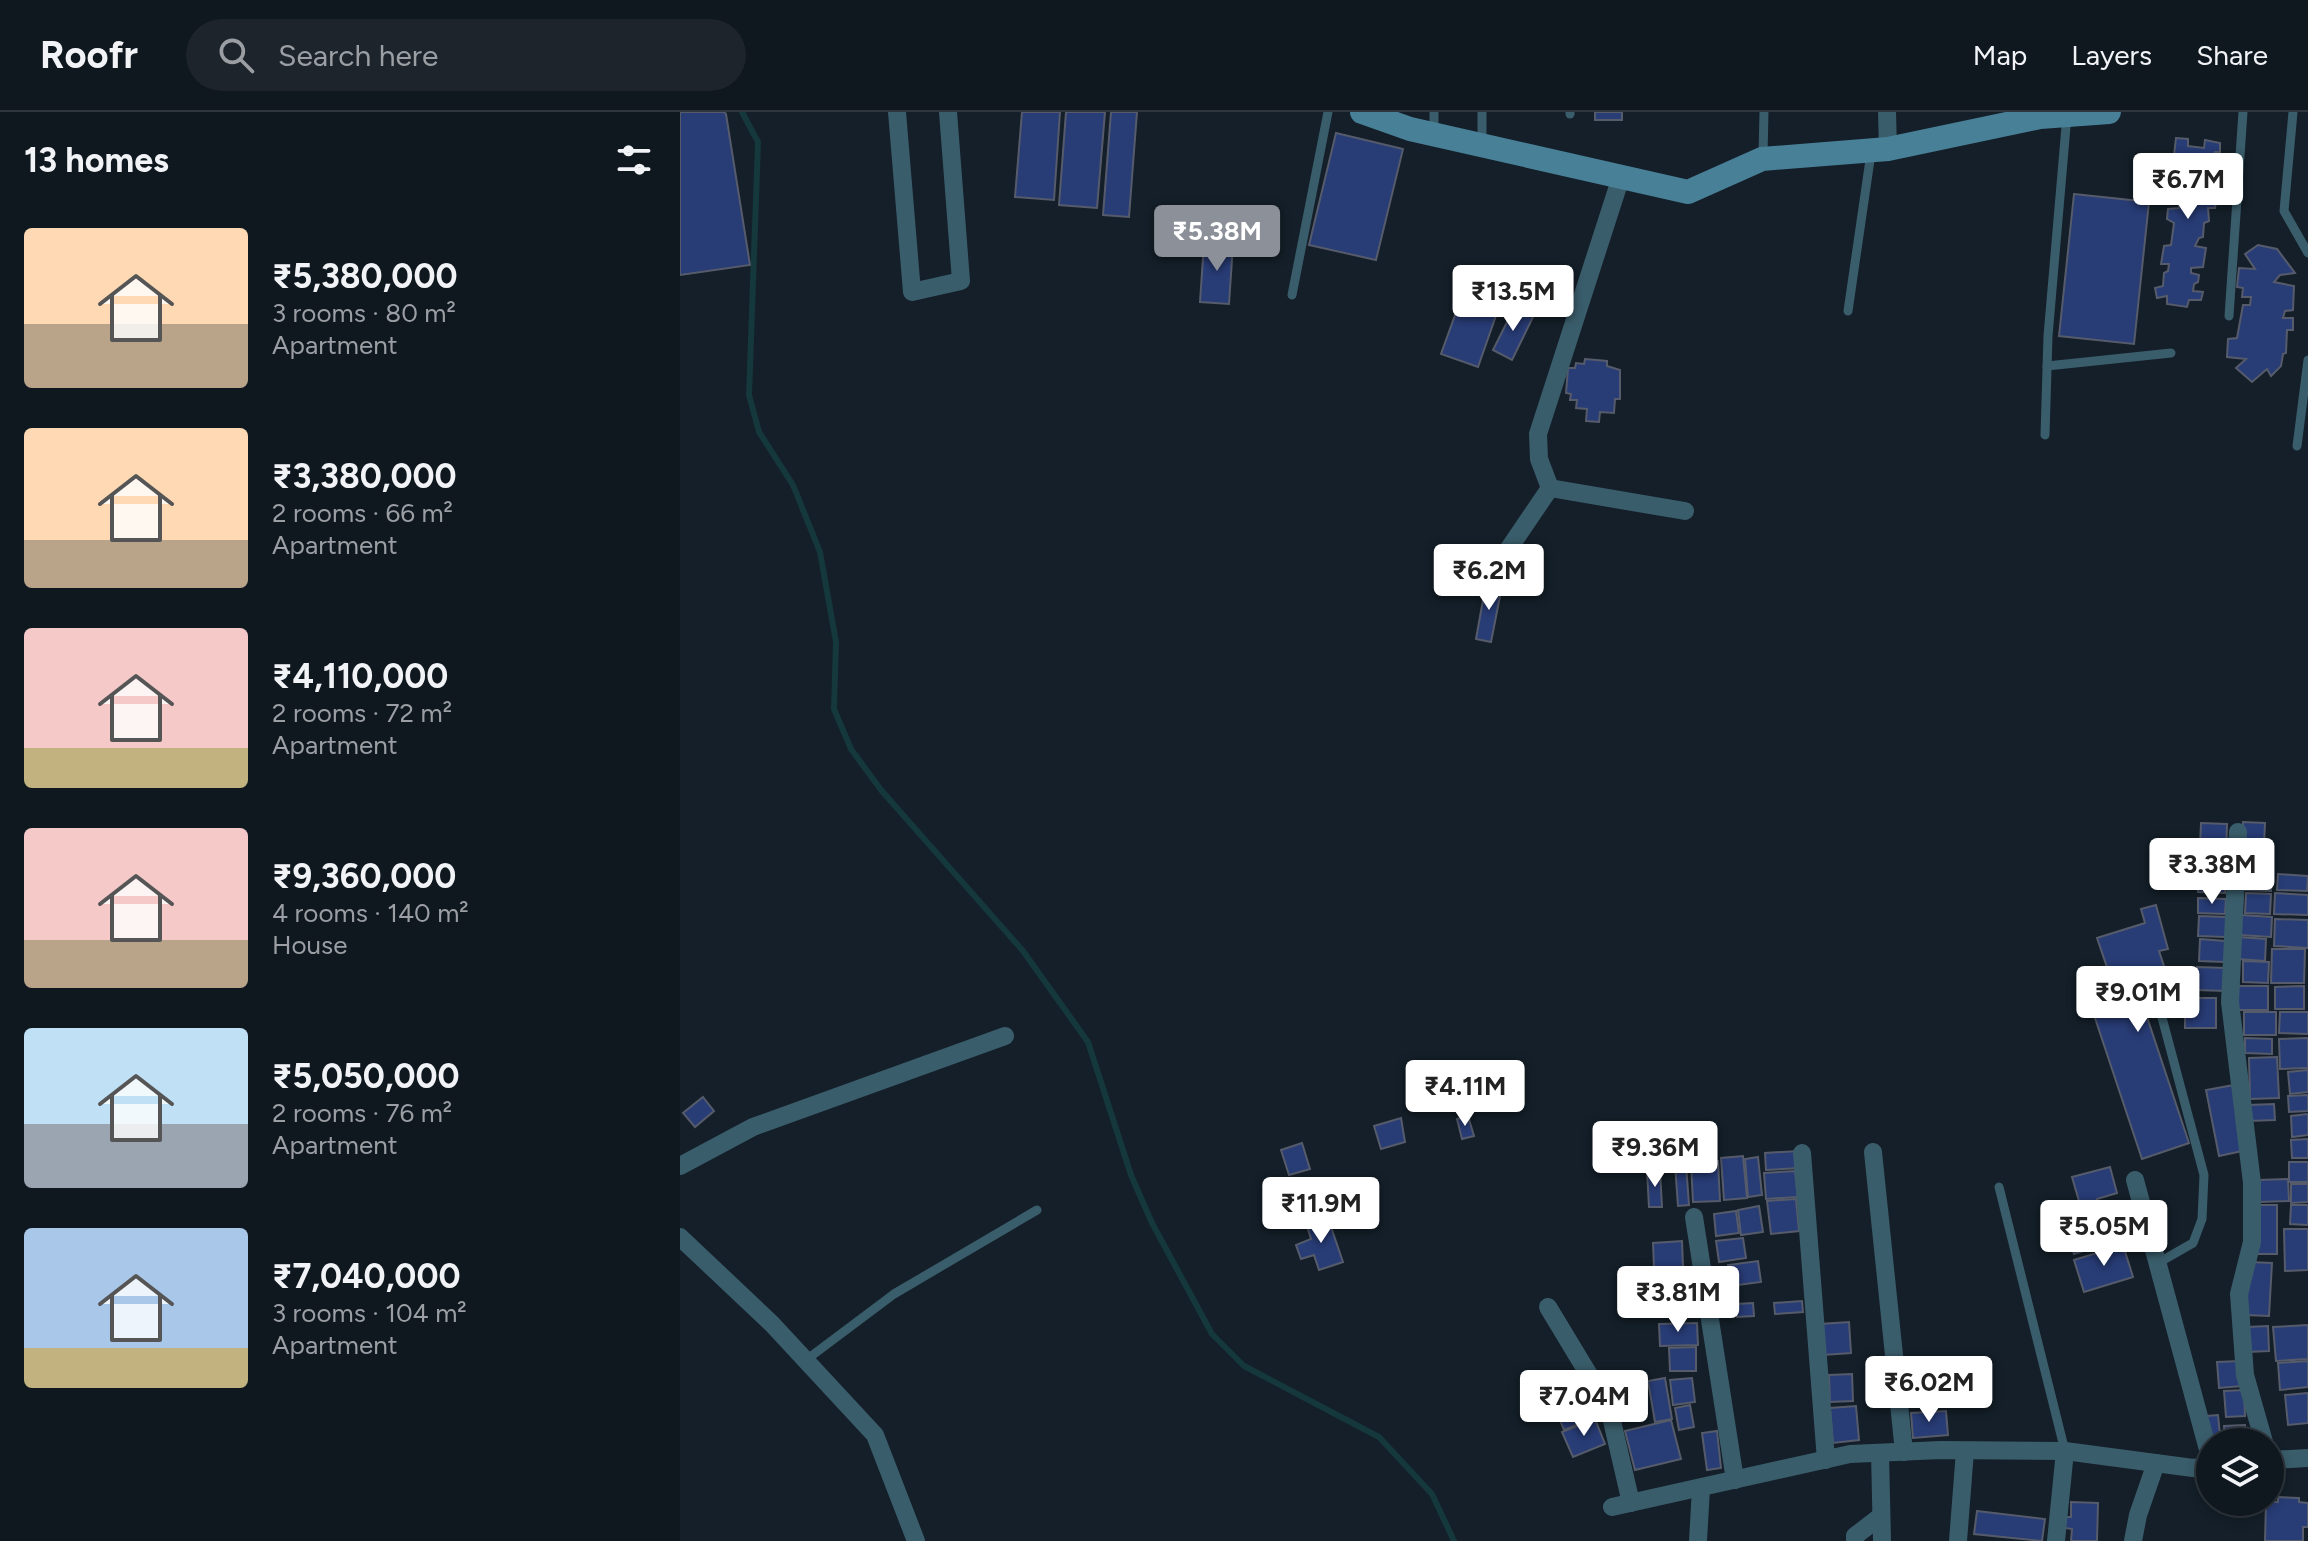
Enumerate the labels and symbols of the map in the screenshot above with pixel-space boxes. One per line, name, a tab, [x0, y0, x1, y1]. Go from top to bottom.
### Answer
pin: ₹6.7M	[2132, 153, 2244, 221]
pin: ₹5.38M	[1152, 205, 1282, 273]
pin: ₹13.5M	[1448, 265, 1578, 333]
pin: ₹6.2M	[1433, 544, 1545, 612]
pin: ₹3.38M	[2147, 838, 2277, 906]
pin: ₹9.01M	[2073, 966, 2203, 1034]
pin: ₹4.11M	[1400, 1060, 1530, 1128]
pin: ₹9.36M	[1590, 1121, 1720, 1189]
pin: ₹11.9M	[1256, 1177, 1386, 1245]
pin: ₹5.05M	[2039, 1200, 2169, 1268]
pin: ₹3.81M	[1613, 1266, 1743, 1334]
pin: ₹6.02M	[1864, 1356, 1994, 1424]
pin: ₹7.04M	[1519, 1370, 1649, 1438]

